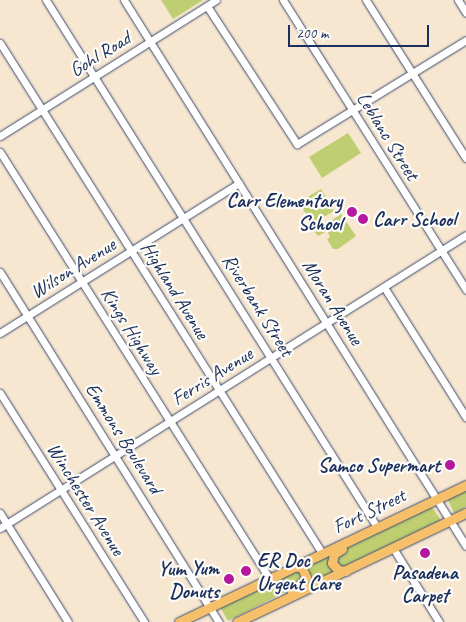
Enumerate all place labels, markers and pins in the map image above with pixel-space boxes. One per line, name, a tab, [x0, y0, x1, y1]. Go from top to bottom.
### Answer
place label: Carr Elementary School	[226, 188, 342, 235]
marker: Carr Elementary School	[346, 206, 358, 218]
place label: Carr School	[373, 207, 455, 231]
marker: Carr School	[357, 213, 369, 225]
place label: Samco Supermart	[319, 453, 440, 477]
marker: Samco Supermart	[444, 459, 456, 471]
marker: Pasadena Carpet	[419, 547, 431, 559]
place label: ER Doc Urgent Care	[257, 548, 341, 595]
place label: Yum Yum Donuts	[159, 556, 219, 603]
place label: Pasadena Carpet	[392, 561, 458, 608]
marker: ER Doc Urgent Care	[239, 564, 253, 578]
marker: Yum Yum Donuts	[223, 573, 235, 585]

